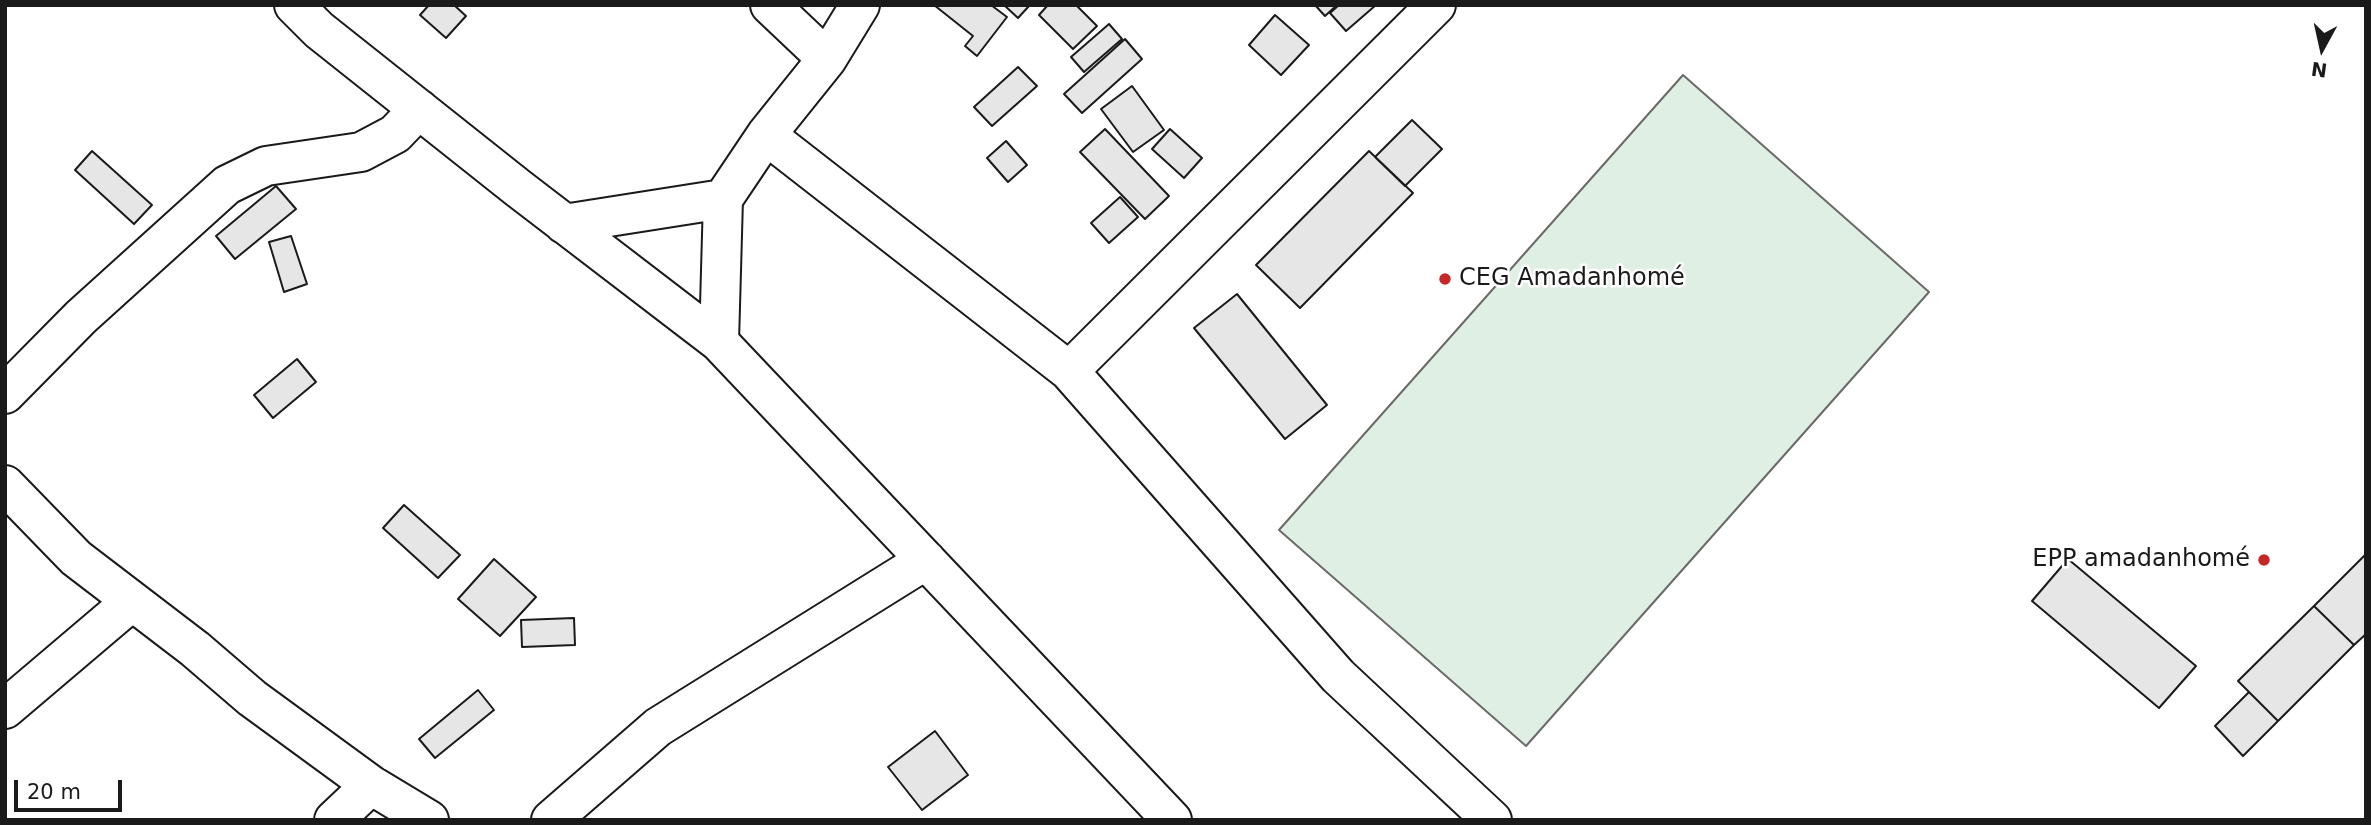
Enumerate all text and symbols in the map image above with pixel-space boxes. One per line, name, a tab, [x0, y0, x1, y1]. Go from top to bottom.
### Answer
north arrow	[2287, 14, 2357, 84]
text: N	[2310, 58, 2328, 82]
place label: CEG Amadanhomé	[1459, 265, 1685, 293]
marker: CEG Amadanhomé	[1437, 271, 1453, 287]
place label: EPP amadanhomé	[2032, 546, 2250, 574]
marker: EPP amadanhomé	[2256, 552, 2272, 568]
scale bar	[18, 766, 126, 810]
text: 20 m	[27, 780, 81, 804]

